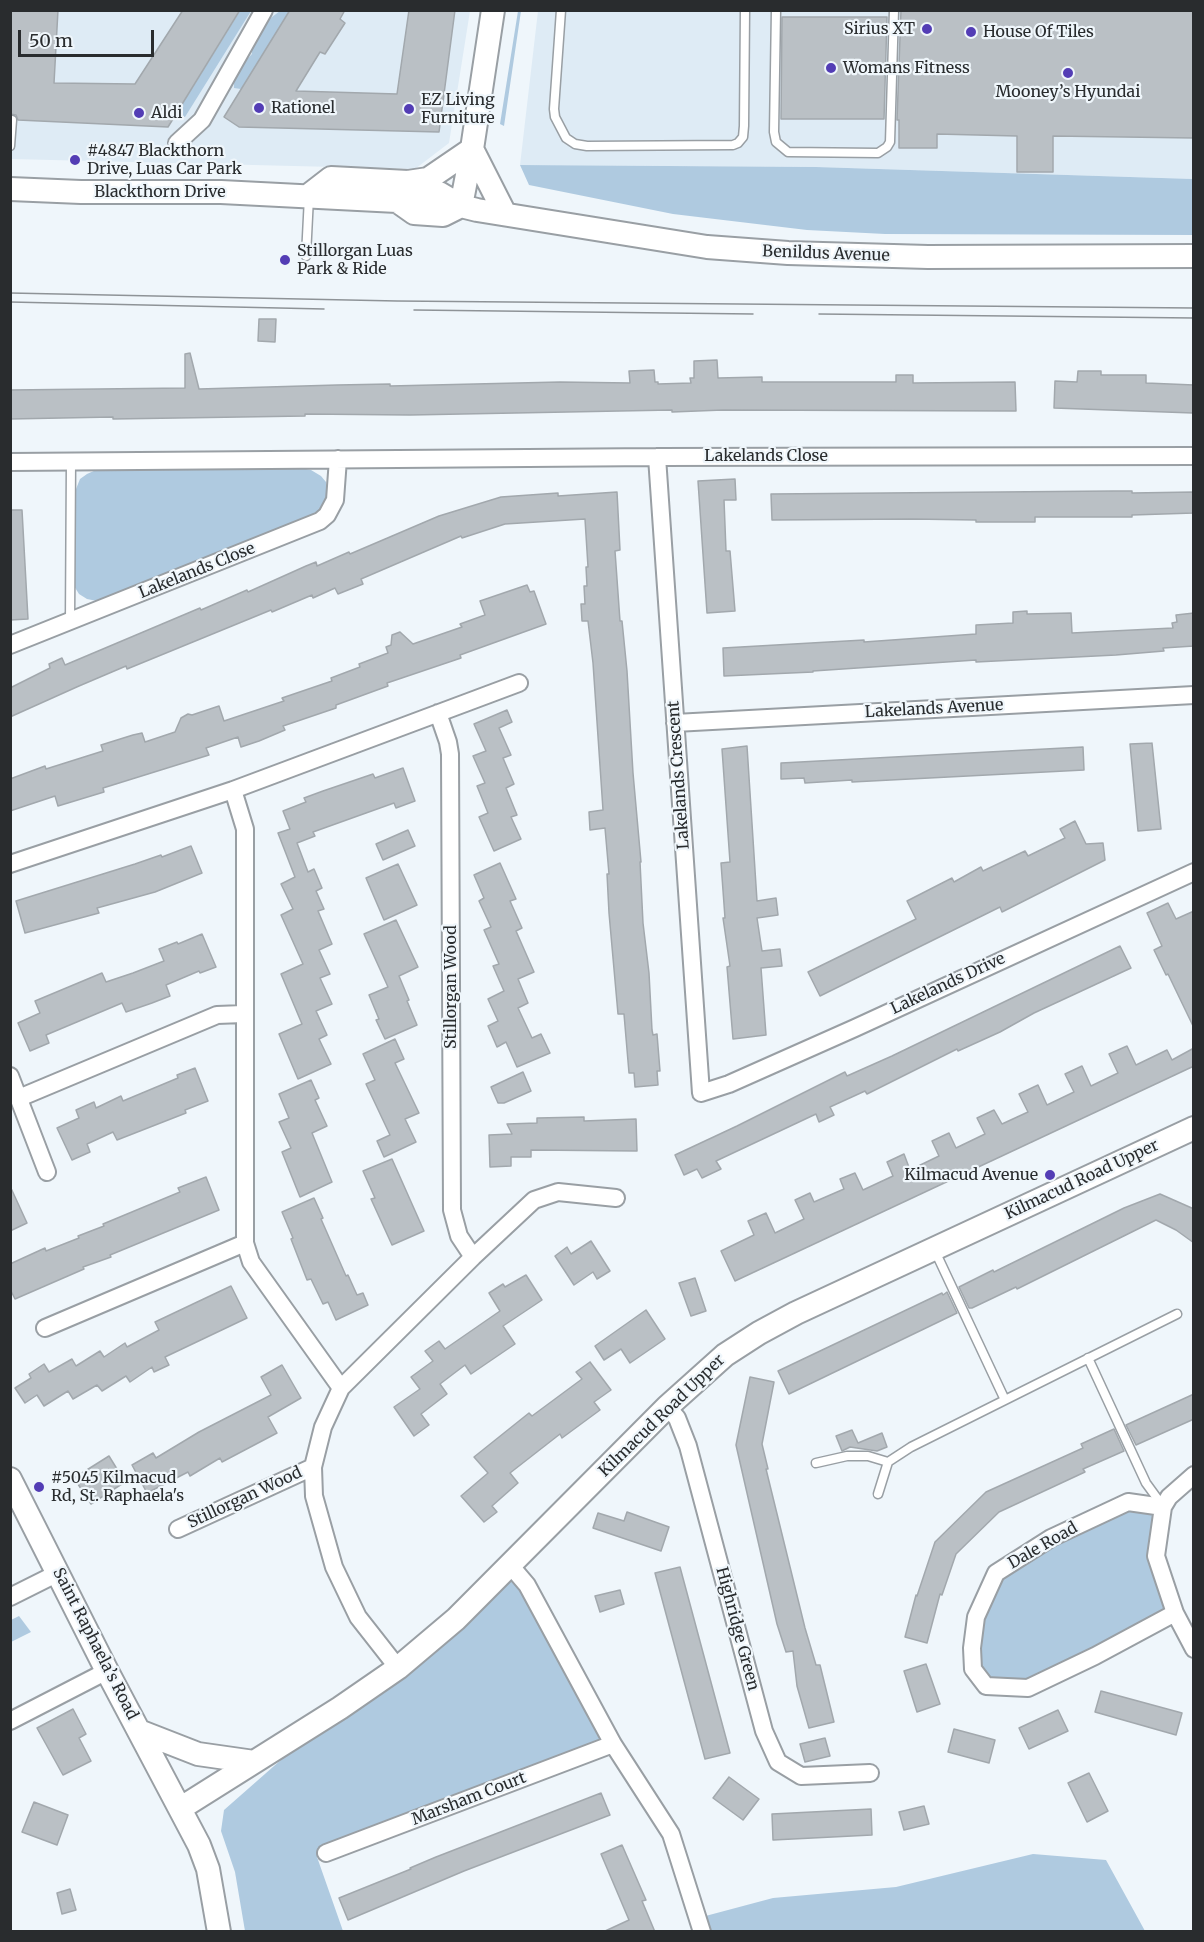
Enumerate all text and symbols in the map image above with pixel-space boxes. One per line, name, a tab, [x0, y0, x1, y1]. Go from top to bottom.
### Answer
scale bar	[21, 18, 158, 56]
place label: Sirius XT	[844, 19, 915, 39]
marker: Sirius XT	[920, 22, 934, 36]
place label: House Of Tiles	[983, 22, 1094, 42]
marker: House Of Tiles	[964, 25, 978, 39]
text: 50 m	[29, 29, 73, 52]
place label: Womans Fitness	[843, 58, 970, 78]
marker: Womans Fitness	[824, 61, 838, 75]
marker: Mooney’s Hyundai	[1061, 66, 1075, 80]
place label: Mooney’s Hyundai	[996, 82, 1140, 102]
place label: EZ Living Furniture	[421, 90, 495, 128]
place label: Rationel	[271, 98, 335, 118]
marker: Rationel	[252, 101, 266, 115]
marker: EZ Living Furniture	[402, 102, 416, 116]
place label: Aldi	[151, 103, 182, 123]
marker: Aldi	[132, 106, 146, 120]
place label: #4847 Blackthorn Drive, Luas Car Park	[87, 141, 242, 179]
marker: #4847 Blackthorn Drive, Luas Car Park	[68, 153, 82, 167]
street label: Blackthorn Drive	[94, 182, 226, 202]
place label: Stillorgan Luas Park & Ride	[297, 241, 413, 279]
street label: Benildus Avenue	[762, 242, 890, 266]
marker: Stillorgan Luas Park & Ride	[278, 253, 292, 267]
street label: Lakelands Close	[704, 446, 828, 466]
street label: Lakelands Close	[136, 539, 258, 603]
street label: Lakelands Avenue	[864, 696, 1004, 722]
street label: Lakelands Crescent	[664, 700, 694, 850]
street label: Stillorgan Wood	[441, 925, 461, 1049]
street label: Lakelands Drive	[888, 949, 1008, 1019]
street label: Kilmacud Road Upper	[1002, 1136, 1162, 1224]
place label: Kilmacud Avenue	[904, 1165, 1038, 1185]
marker: Kilmacud Avenue	[1043, 1168, 1057, 1182]
street label: Kilmacud Road Upper	[595, 1351, 729, 1481]
street label: Stillorgan Wood	[185, 1463, 305, 1533]
place label: #5045 Kilmacud Rd, St. Raphaela's	[51, 1468, 184, 1506]
marker: #5045 Kilmacud Rd, St. Raphaela's	[32, 1480, 46, 1494]
street label: Dale Road	[1005, 1519, 1081, 1573]
street label: Saint Raphaela’s Road	[48, 1565, 142, 1723]
street label: Highridge Green	[711, 1565, 763, 1693]
street label: Marsham Court	[409, 1768, 529, 1830]

